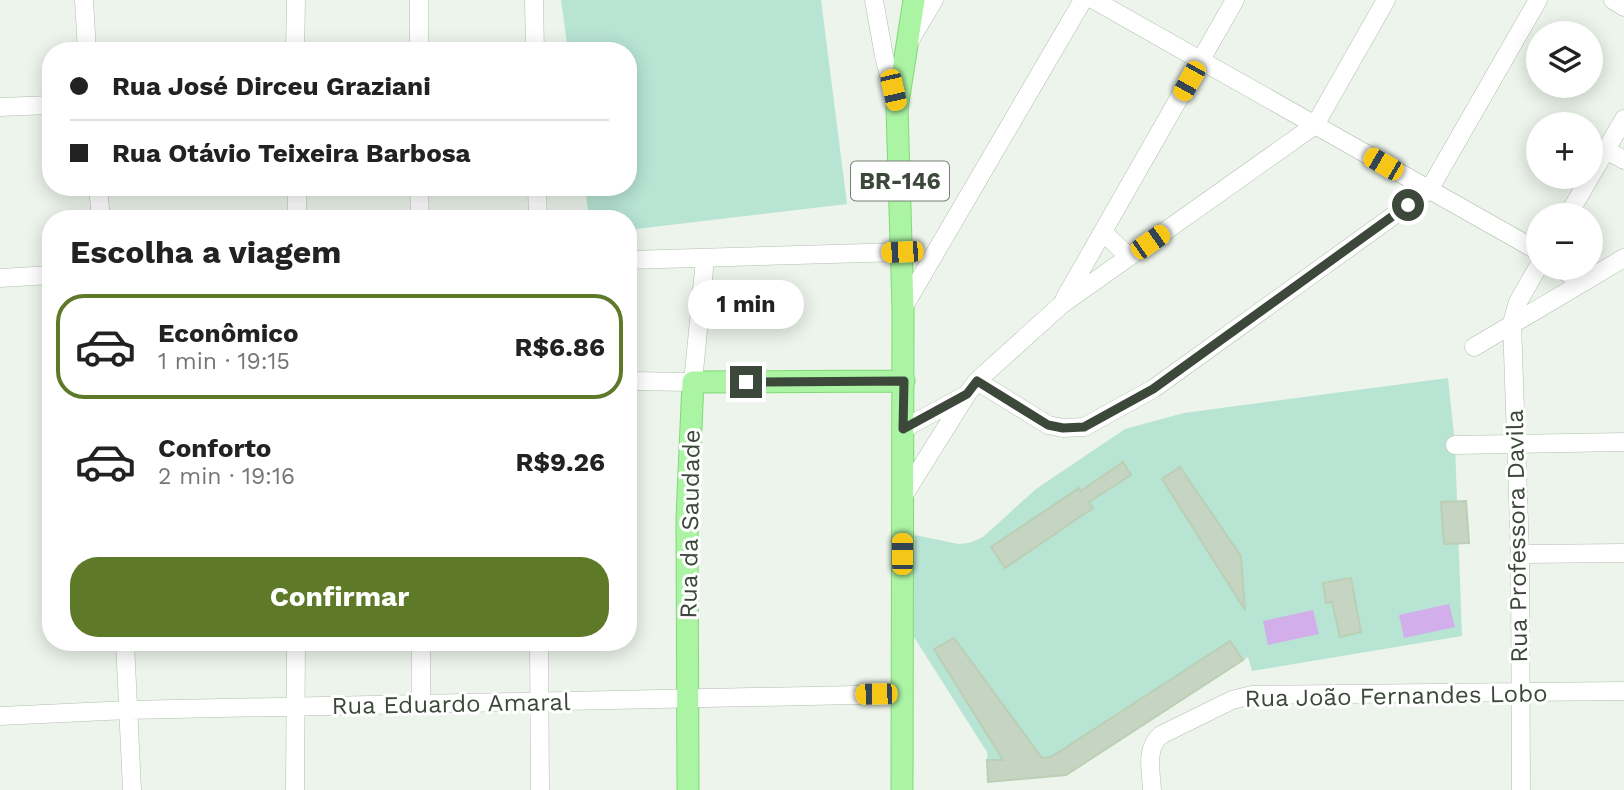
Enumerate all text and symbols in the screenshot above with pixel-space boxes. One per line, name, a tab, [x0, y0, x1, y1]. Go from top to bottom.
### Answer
map controls	[1526, 21, 1603, 280]
button: layers	[1526, 21, 1603, 98]
car	[1170, 58, 1209, 104]
car	[879, 67, 908, 113]
text: Rua José Dirceu Graziani	[112, 71, 431, 101]
button: +	[1526, 112, 1603, 189]
text: Rua Otávio Teixeira Barbosa	[112, 138, 471, 168]
car	[1360, 144, 1407, 184]
road number: BR-146	[851, 162, 949, 200]
route start	[1392, 189, 1424, 221]
button: −	[1526, 203, 1603, 280]
car	[1127, 221, 1174, 263]
text: Escolha a viagem	[70, 233, 341, 271]
car	[881, 241, 924, 263]
callout: 1 min	[688, 280, 804, 330]
text: 1 min	[716, 291, 776, 318]
icon: car	[74, 315, 137, 378]
text: Econômico	[158, 318, 299, 348]
text: R$6.86	[515, 332, 605, 362]
text: 1 min · 19:15	[158, 348, 290, 375]
route end	[730, 366, 762, 398]
street label: Rua Professora Davila	[1501, 409, 1533, 663]
street label: Rua da Saudade	[674, 429, 706, 619]
icon: car	[74, 430, 137, 493]
text: Conforto	[158, 433, 271, 463]
text: R$9.26	[515, 447, 605, 477]
text: 2 min · 19:16	[158, 463, 295, 490]
car	[892, 533, 913, 575]
button: Confirmar	[70, 557, 609, 637]
street label: Rua João Fernandes Lobo	[1244, 679, 1548, 713]
car	[855, 683, 898, 705]
street label: Rua Eduardo Amaral	[331, 688, 571, 720]

